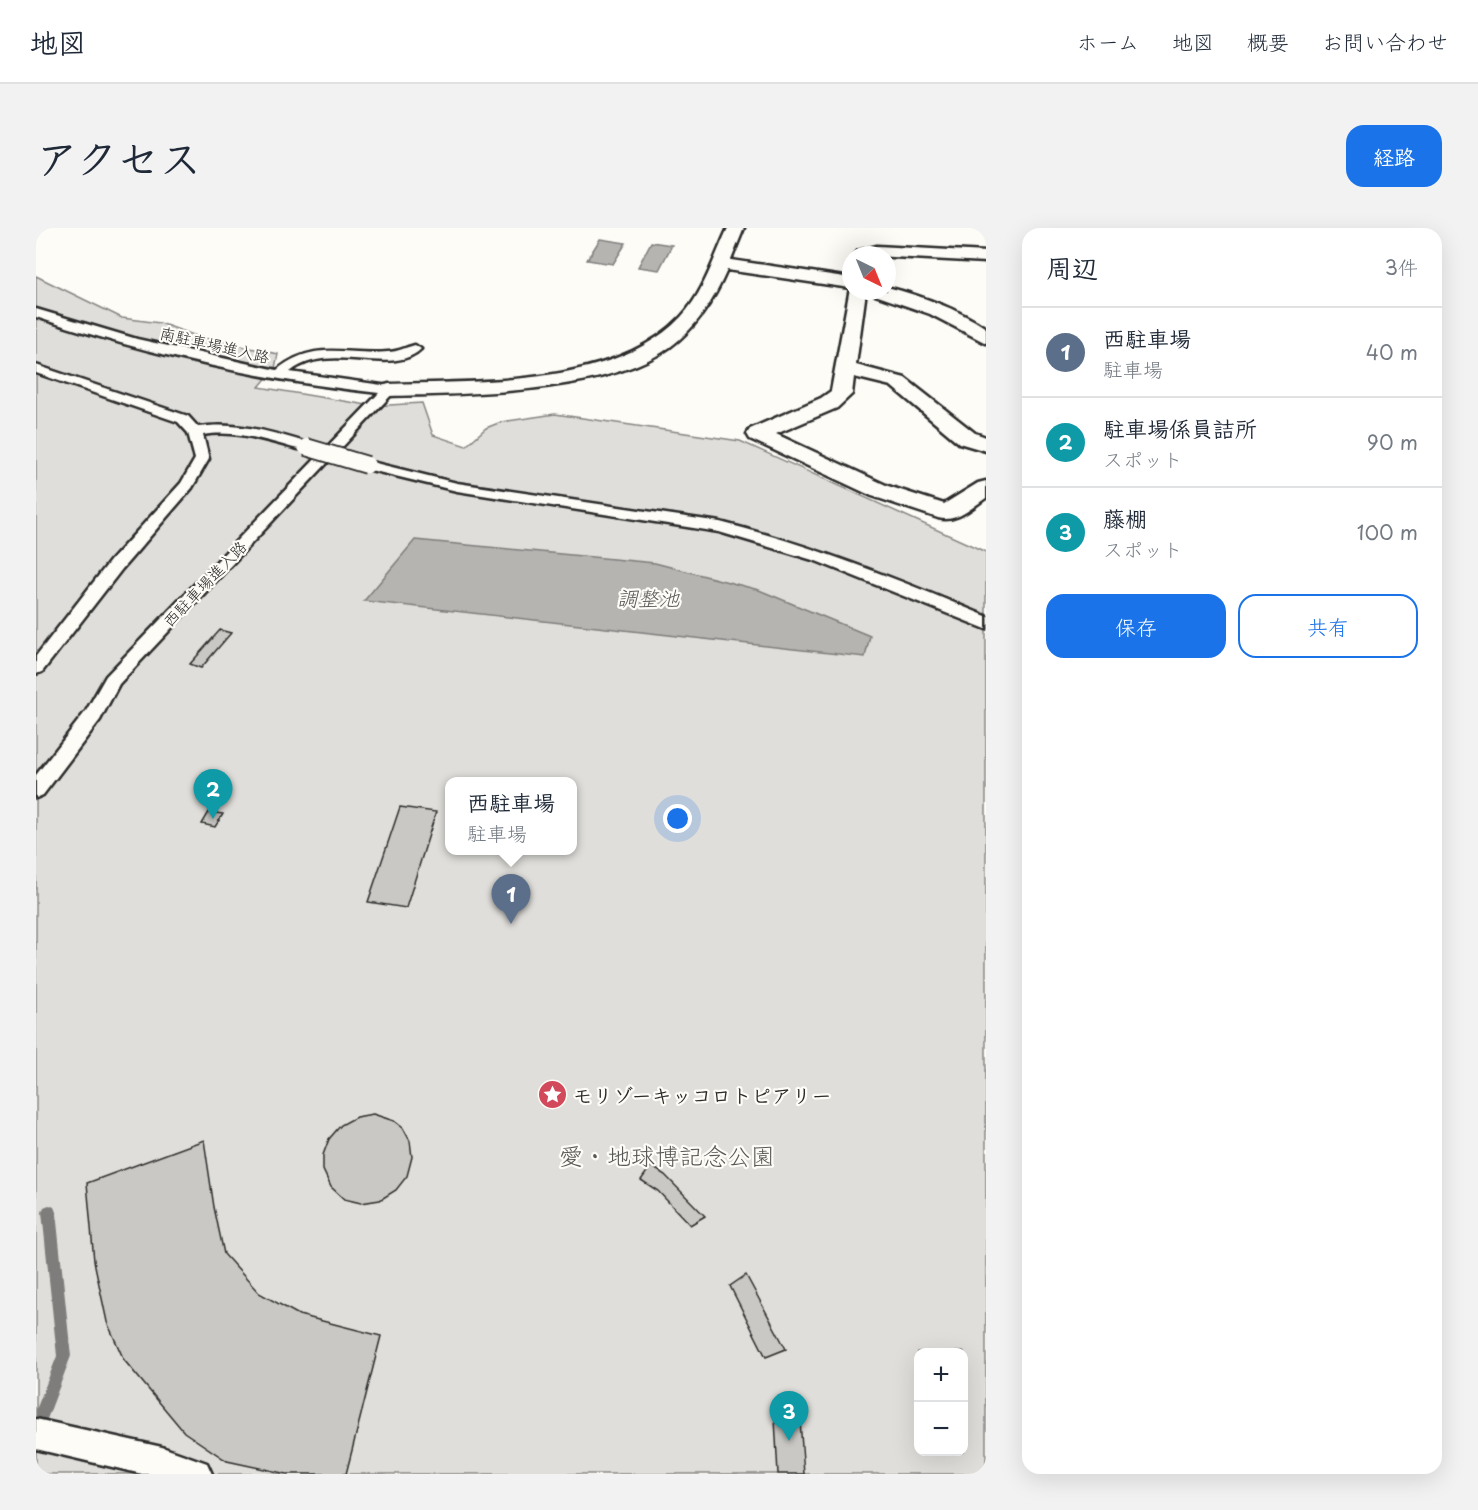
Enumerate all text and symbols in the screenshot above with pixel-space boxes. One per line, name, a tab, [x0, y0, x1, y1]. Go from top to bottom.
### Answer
text: 地図	[30, 20, 86, 63]
text: ホーム	[1077, 25, 1139, 57]
text: 地図	[1172, 25, 1214, 57]
text: 概要	[1247, 25, 1289, 57]
text: お問い合わせ	[1322, 25, 1448, 57]
text: アクセス	[36, 125, 201, 188]
button: 経路	[1346, 125, 1442, 187]
north arrow	[842, 246, 896, 300]
text: 周辺	[1046, 248, 1098, 287]
text: 3件	[1385, 252, 1418, 282]
street label: 南駐車場進入路	[158, 320, 272, 368]
text: 西駐車場	[1103, 321, 1191, 354]
text: 1	[1061, 337, 1070, 367]
text: 40 m	[1366, 337, 1418, 367]
text: 駐車場	[1103, 354, 1163, 384]
text: 駐車場係員詰所	[1103, 411, 1257, 444]
text: 2	[1058, 427, 1073, 457]
text: 90 m	[1367, 427, 1418, 457]
text: スポット	[1103, 444, 1183, 474]
text: 藤棚	[1103, 501, 1147, 534]
text: 3	[1059, 517, 1072, 547]
text: 100 m	[1357, 517, 1418, 547]
street label: 西駐車場進入路	[156, 534, 252, 632]
text: スポット	[1103, 534, 1183, 564]
water label: 調整池	[617, 581, 680, 613]
button: 保存	[1046, 594, 1226, 658]
button: 共有	[1238, 594, 1418, 658]
pin: 2	[194, 770, 232, 819]
popup	[445, 777, 577, 855]
text: 西駐車場	[467, 785, 555, 818]
your location	[663, 804, 692, 833]
text: 駐車場	[467, 818, 527, 848]
pin: 1	[492, 874, 530, 924]
place icon: モリゾーキッコロトピアリー	[536, 1079, 568, 1111]
place label: モリゾーキッコロトピアリー	[573, 1080, 831, 1110]
park label: 愛・地球博記念公園	[559, 1137, 775, 1173]
map controls	[914, 1348, 968, 1456]
button: +	[914, 1348, 968, 1402]
pin: 3	[770, 1392, 808, 1441]
button: −	[914, 1402, 968, 1456]

